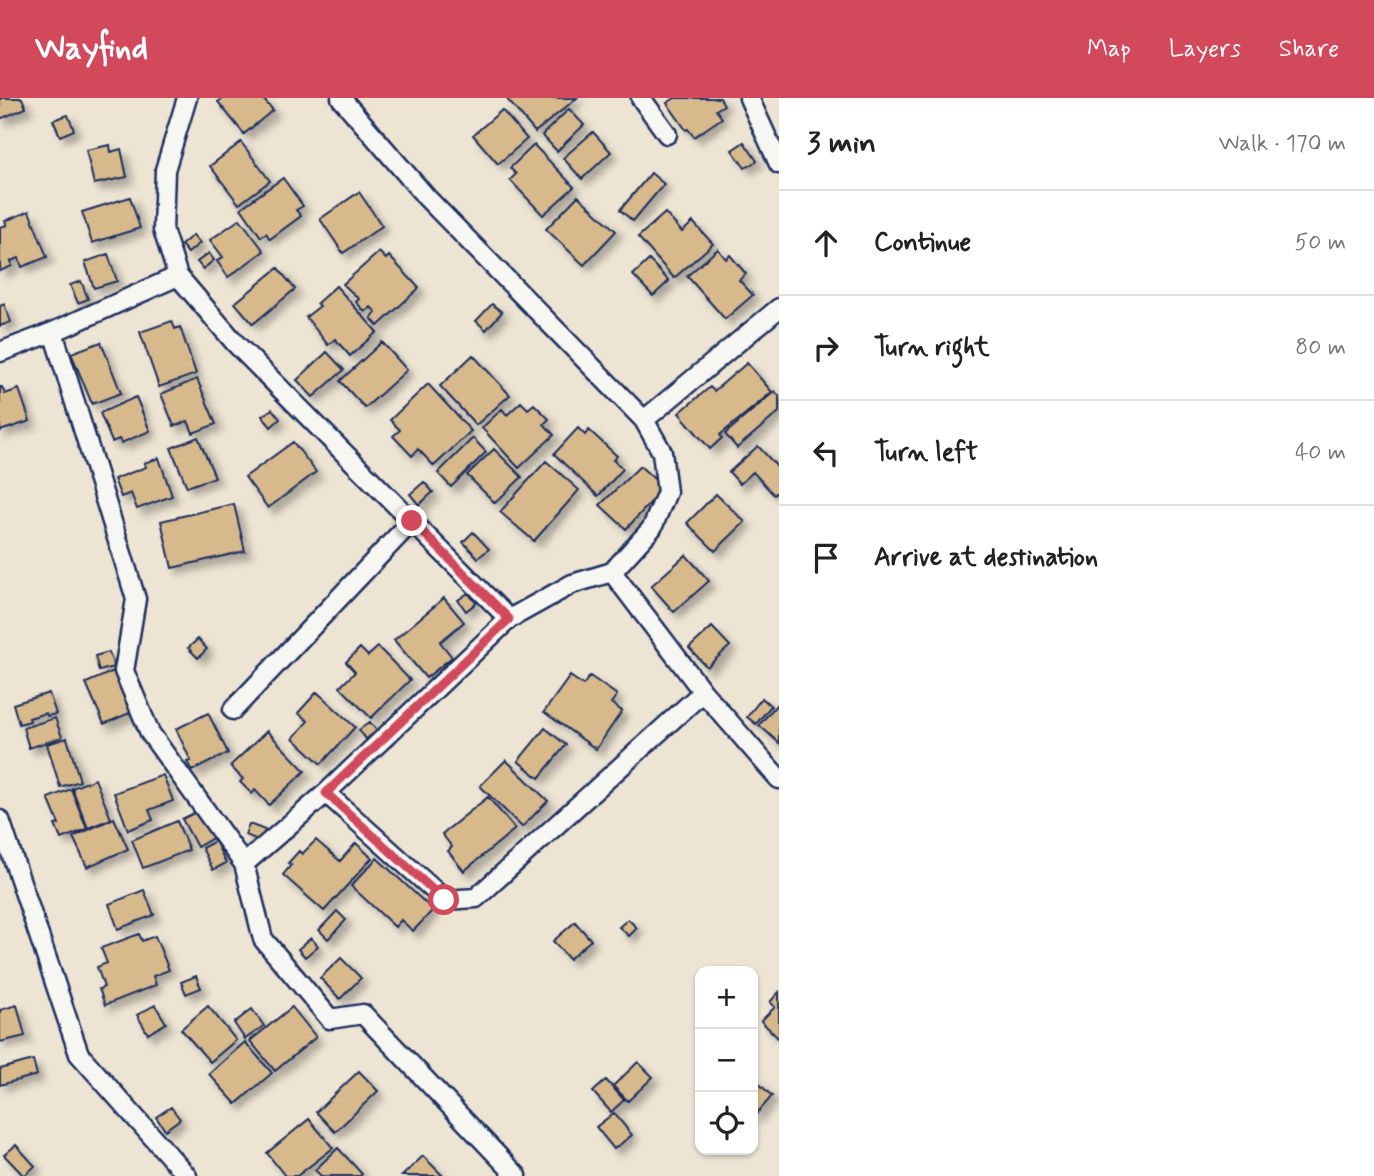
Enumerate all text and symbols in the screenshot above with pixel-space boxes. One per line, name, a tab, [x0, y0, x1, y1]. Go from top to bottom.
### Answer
text: Wayfind	[35, 27, 148, 71]
text: Map	[1087, 34, 1131, 65]
text: Layers	[1169, 34, 1241, 65]
text: Share	[1279, 34, 1339, 65]
text: 3 min	[807, 124, 876, 163]
text: Walk · 170 m	[1218, 129, 1346, 159]
icon: ahead	[807, 224, 845, 262]
text: Continue	[874, 226, 971, 260]
text: 50 m	[1295, 228, 1346, 258]
icon: right	[807, 329, 845, 367]
text: Turn right	[874, 331, 990, 365]
text: 80 m	[1295, 333, 1346, 363]
icon: left	[807, 434, 845, 472]
text: Turn left	[874, 436, 978, 470]
text: 40 m	[1295, 438, 1346, 468]
route end	[396, 505, 427, 536]
icon: arrive	[807, 539, 845, 577]
text: Arrive at destination	[874, 541, 1098, 575]
route start	[428, 884, 459, 915]
map controls	[695, 966, 758, 1155]
button: +	[695, 966, 758, 1029]
button: −	[695, 1029, 758, 1092]
button: locate	[695, 1092, 758, 1155]

